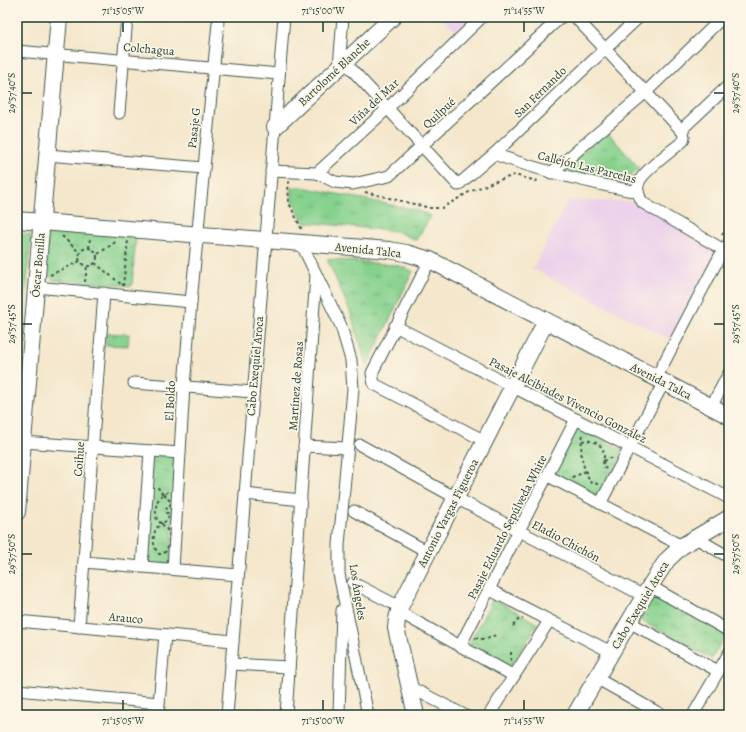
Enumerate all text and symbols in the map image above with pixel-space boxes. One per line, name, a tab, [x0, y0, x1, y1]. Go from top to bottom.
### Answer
text: 71°15'05"W	[102, 4, 145, 17]
text: 71°15'00"W	[301, 4, 345, 17]
text: 71°14'55"W	[503, 4, 545, 17]
street label: Bartolomé Blanche	[295, 34, 373, 110]
street label: Colchagua	[123, 39, 176, 59]
street label: San Fernando	[510, 63, 570, 121]
text: 29°57'40"S	[5, 73, 18, 113]
text: 29°57'40"S	[729, 73, 742, 113]
street label: Viña del Mar	[345, 75, 403, 130]
street label: Quilpué	[419, 94, 459, 132]
street label: Pasaje G	[184, 107, 204, 149]
street label: Callejón Las Parcelas	[536, 147, 638, 187]
street label: Óscar Bonilla	[27, 231, 49, 298]
street label: Avenida Talca	[333, 238, 402, 261]
text: 29°57'45"S	[5, 304, 18, 344]
text: 29°57'45"S	[729, 304, 742, 344]
street label: Cabo Exequiel Aroca	[243, 315, 267, 417]
street label: Martínez de Rosas	[285, 340, 307, 431]
street label: Pasaje Alcibiades Vivencio González	[486, 353, 650, 447]
street label: Avenida Talca	[627, 358, 695, 403]
street label: El Boldo	[161, 380, 179, 422]
street label: Coihue	[70, 441, 88, 477]
street label: Pasaje Eduardo Sepúlveda White	[464, 452, 550, 602]
street label: Antonio Vargas Figueroa	[413, 456, 483, 571]
street label: Eladio Chichón	[529, 516, 603, 566]
text: 29°57'50"S	[5, 534, 18, 574]
text: 29°57'50"S	[729, 534, 742, 574]
street label: Cabo Exequiel Aroca	[607, 558, 673, 652]
street label: Los Ángeles	[346, 563, 370, 622]
street label: Arauco	[107, 608, 144, 627]
text: 71°15'05"W	[102, 714, 145, 727]
text: 71°15'00"W	[301, 714, 345, 727]
text: 71°14'55"W	[503, 714, 545, 727]

